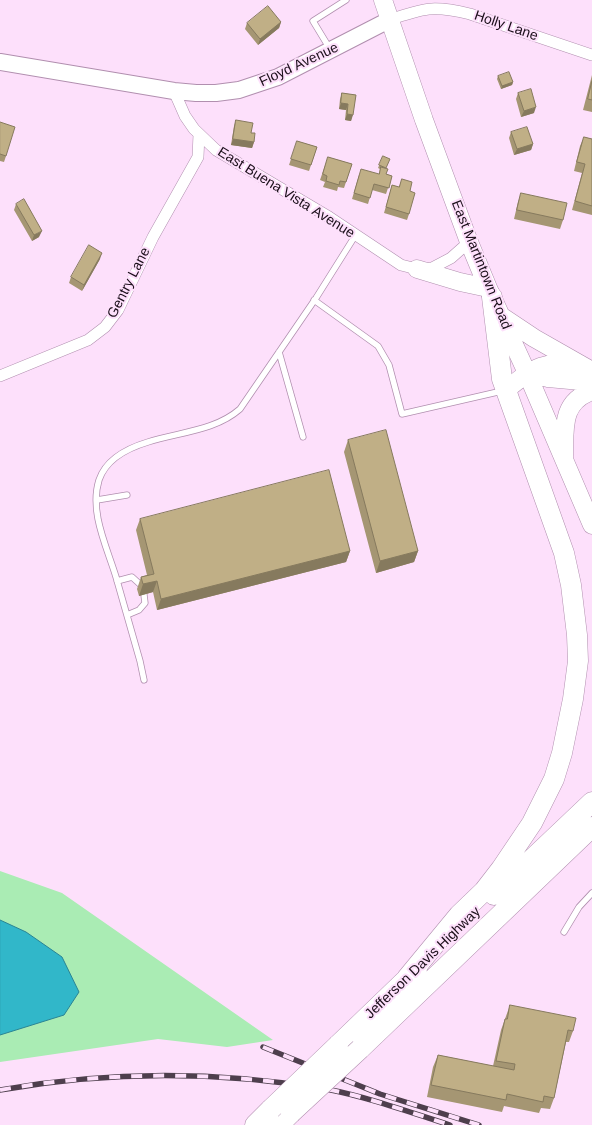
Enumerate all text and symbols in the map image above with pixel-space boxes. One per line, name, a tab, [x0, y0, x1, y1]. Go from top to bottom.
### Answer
street label: Holly Lane	[472, 7, 540, 45]
street label: Floyd Avenue	[257, 39, 341, 91]
street label: East Buena Vista Avenue	[214, 144, 358, 242]
street label: East Martintown Road	[447, 198, 515, 332]
street label: Gentry Lane	[104, 245, 154, 321]
street label: Jefferson Davis Highway	[362, 904, 484, 1022]

